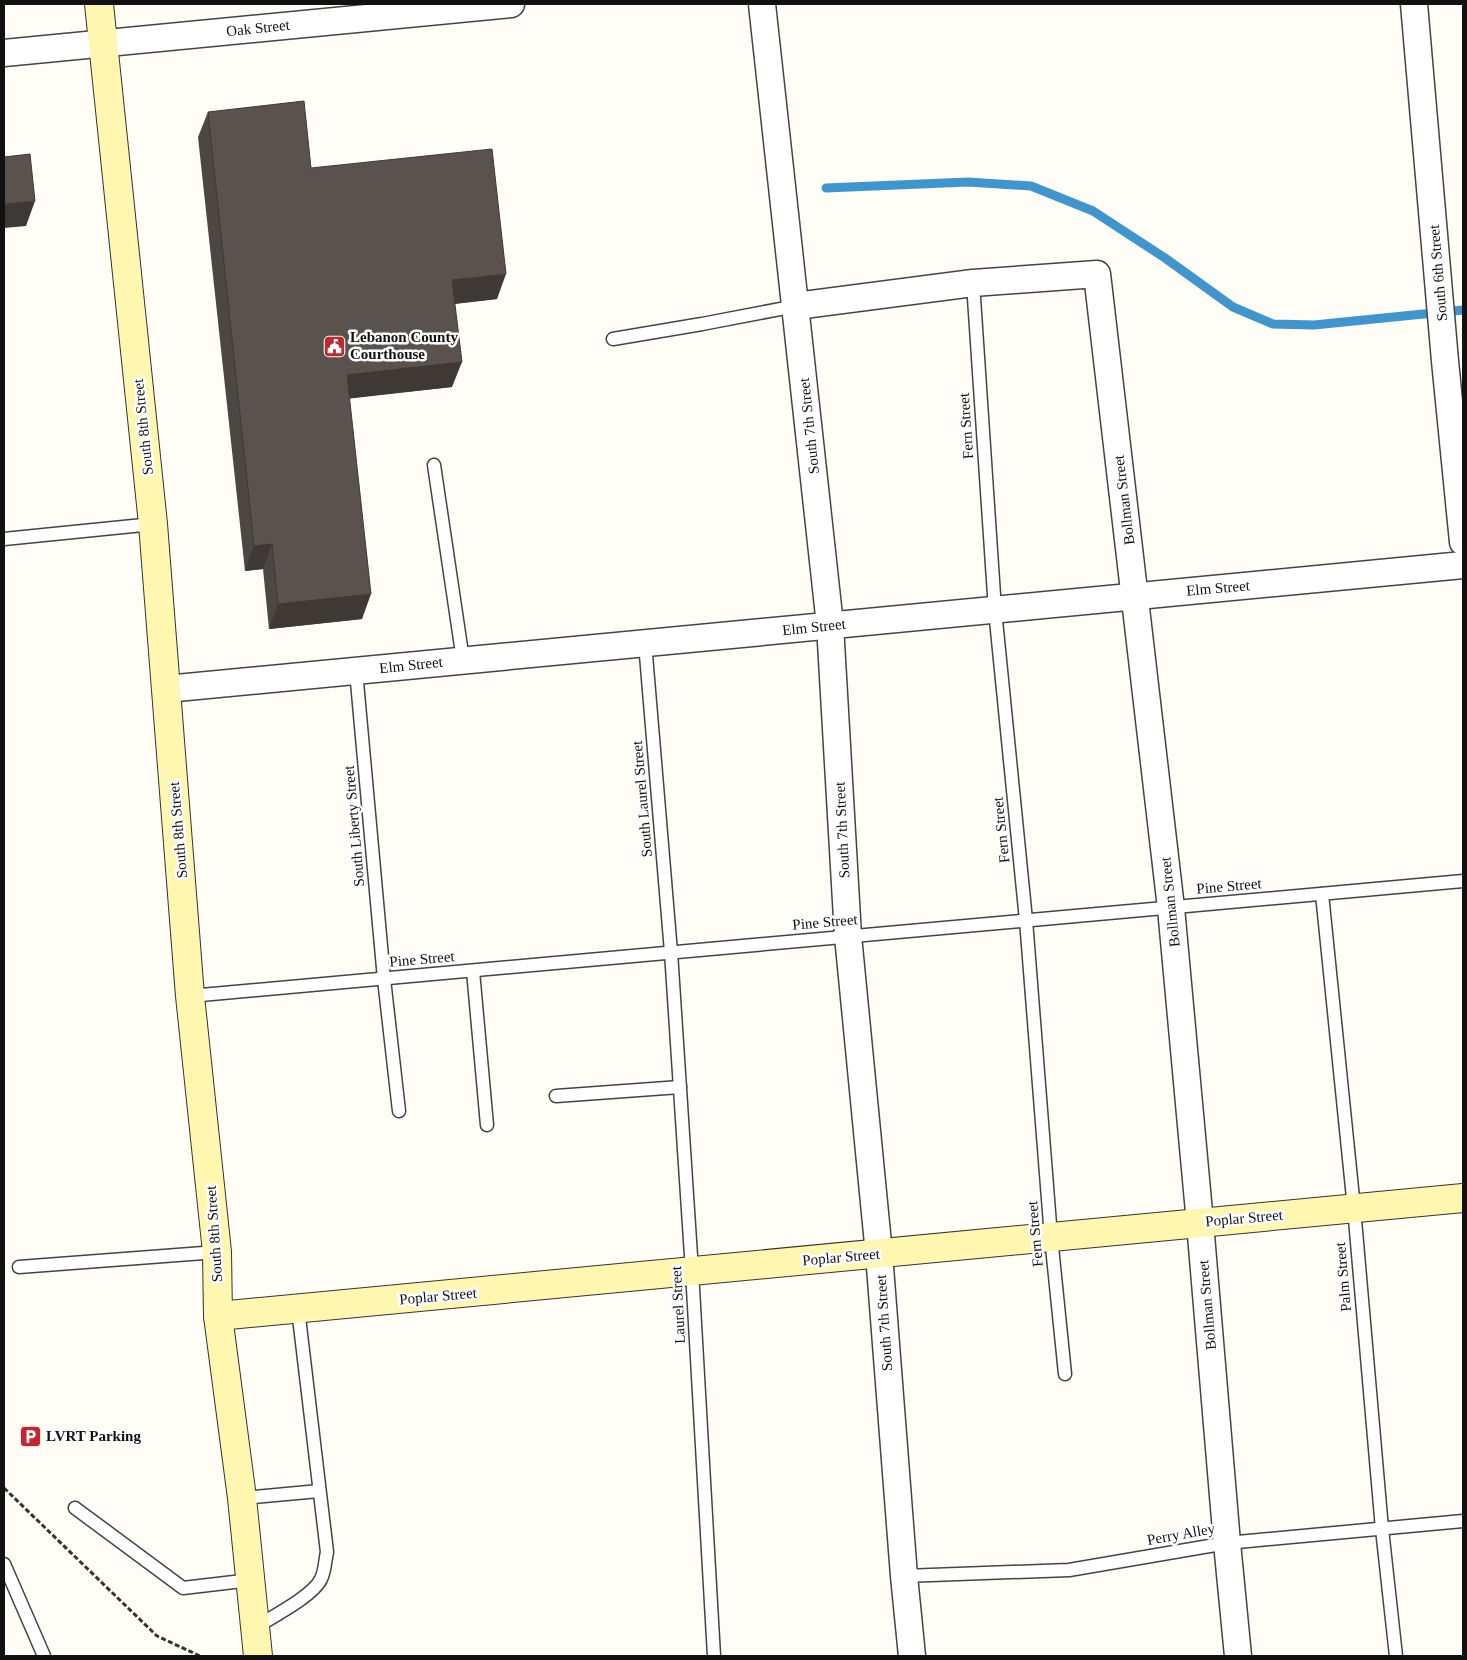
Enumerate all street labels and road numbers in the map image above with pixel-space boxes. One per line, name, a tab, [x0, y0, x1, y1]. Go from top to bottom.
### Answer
street label: Oak Street	[225, 17, 291, 39]
street label: South 6th Street	[1426, 223, 1450, 322]
street label: South 7th Street	[796, 376, 822, 475]
street label: South 8th Street	[130, 377, 156, 476]
street label: Fern Street	[956, 392, 976, 460]
street label: Bollman Street	[1110, 453, 1137, 546]
street label: Elm Street	[1186, 577, 1251, 599]
street label: Elm Street	[781, 616, 847, 638]
street label: Elm Street	[378, 654, 444, 676]
street label: South Laurel Street	[629, 739, 655, 858]
street label: South Liberty Street	[341, 764, 367, 887]
street label: South 8th Street	[166, 780, 190, 879]
street label: South 7th Street	[831, 780, 853, 879]
street label: Fern Street	[989, 795, 1012, 864]
street label: Bollman Street	[1157, 855, 1183, 948]
street label: Pine Street	[1196, 875, 1263, 897]
street label: Pine Street	[792, 911, 859, 933]
street label: Pine Street	[389, 948, 456, 970]
street label: South 8th Street	[203, 1184, 225, 1283]
street label: Fern Street	[1024, 1199, 1046, 1268]
street label: Poplar Street	[1204, 1207, 1284, 1229]
street label: Palm Street	[1332, 1241, 1354, 1312]
street label: Poplar Street	[801, 1246, 881, 1268]
street label: Bollman Street	[1195, 1258, 1219, 1351]
street label: Laurel Street	[668, 1265, 688, 1344]
street label: South 7th Street	[873, 1273, 895, 1372]
street label: Poplar Street	[398, 1285, 478, 1307]
street label: Perry Alley	[1146, 1520, 1217, 1548]

